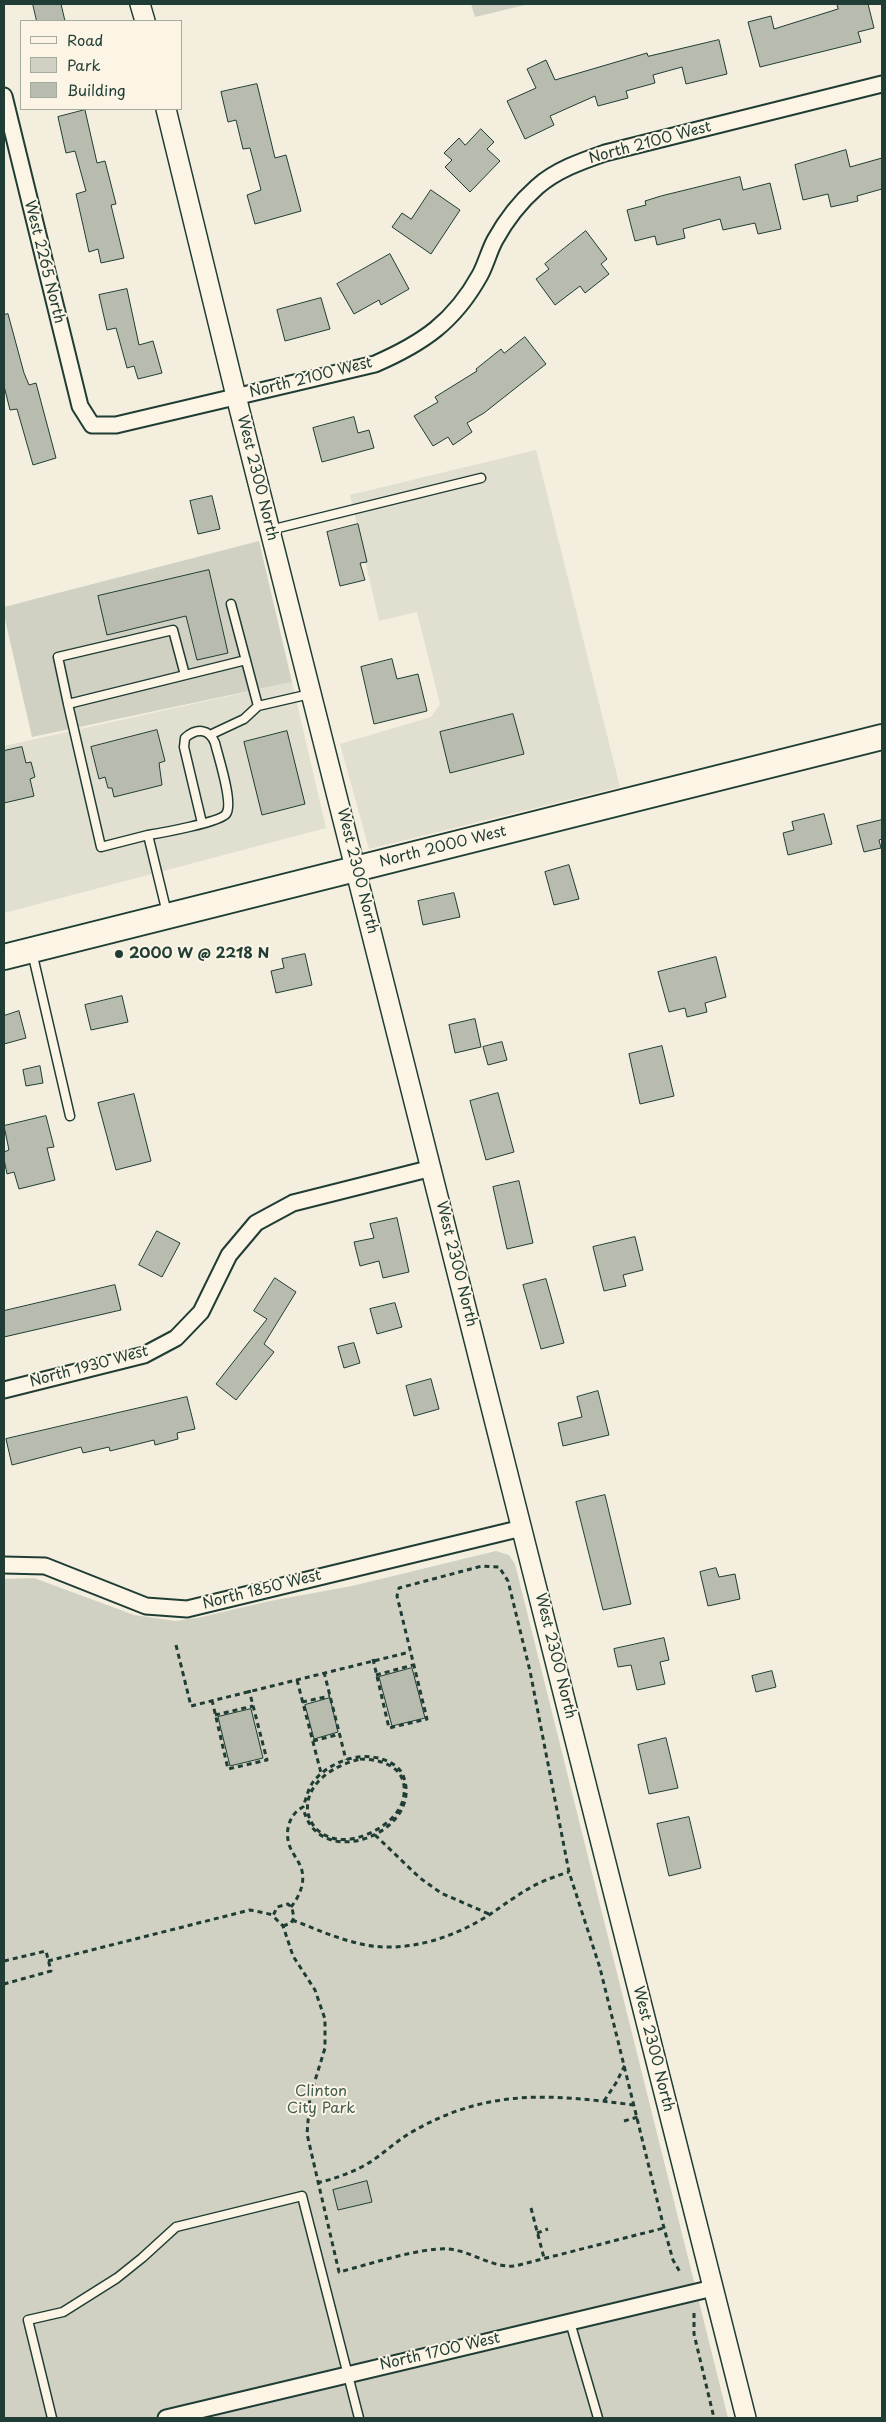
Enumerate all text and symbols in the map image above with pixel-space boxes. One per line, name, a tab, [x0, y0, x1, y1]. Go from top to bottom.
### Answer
legend	[20, 20, 182, 110]
text: Road	[67, 28, 103, 51]
text: Park	[67, 53, 101, 76]
text: Building	[67, 78, 126, 101]
street label: North 2100 West	[587, 118, 713, 168]
street label: West 2265 North	[20, 199, 68, 325]
street label: North 2100 West	[248, 354, 374, 402]
street label: West 2300 North	[233, 413, 281, 543]
street label: West 2300 North	[333, 806, 381, 936]
street label: North 2000 West	[378, 823, 508, 871]
place label: 2000 W @ 2218 N	[129, 945, 269, 963]
marker: 2000 W @ 2218 N	[113, 948, 125, 960]
street label: West 2300 North	[432, 1199, 480, 1329]
street label: North 1930 West	[28, 1343, 150, 1391]
street label: North 1850 West	[201, 1567, 323, 1613]
street label: West 2300 North	[531, 1591, 579, 1721]
street label: West 2300 North	[629, 1984, 677, 2114]
park label: Clinton City Park	[287, 2083, 355, 2118]
street label: North 1700 West	[378, 2329, 502, 2375]

